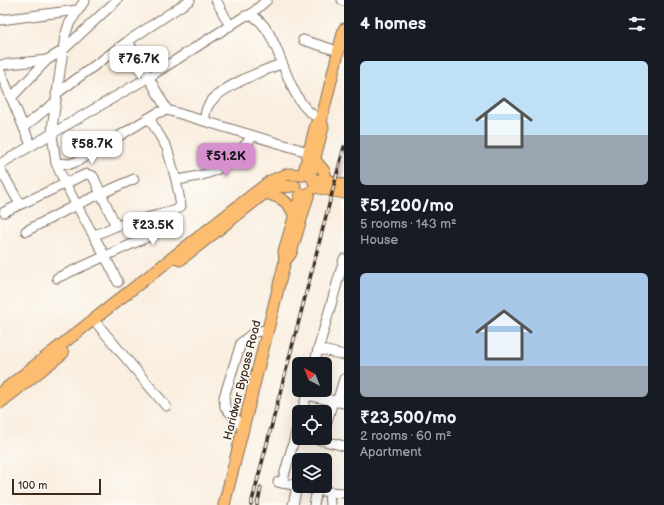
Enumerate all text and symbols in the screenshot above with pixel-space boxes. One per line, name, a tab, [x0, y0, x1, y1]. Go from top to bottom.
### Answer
icon: filters	[626, 13, 648, 35]
text: 4 homes	[360, 14, 426, 34]
pin: ₹76.7K	[106, 46, 172, 80]
text: ₹76.7K	[118, 51, 160, 67]
icon: home	[468, 87, 540, 159]
pin: ₹58.7K	[59, 131, 125, 165]
text: ₹58.7K	[71, 136, 113, 152]
pin: ₹51.2K	[193, 143, 259, 177]
text: ₹51.2K	[206, 148, 246, 164]
text: ₹51,200/mo	[360, 196, 454, 216]
pin: ₹23.5K	[120, 212, 186, 246]
text: 5 rooms · 143 m²	[360, 216, 457, 232]
text: ₹23.5K	[132, 217, 174, 233]
text: House	[360, 232, 398, 248]
icon: home	[468, 299, 540, 371]
street label: Haridwar Bypass Road	[220, 319, 265, 442]
north arrow	[292, 357, 332, 397]
map controls	[292, 357, 332, 493]
button: locate	[292, 405, 332, 445]
text: ₹23,500/mo	[360, 408, 456, 428]
text: 2 rooms · 60 m²	[360, 428, 452, 444]
text: Apartment	[360, 444, 421, 460]
button: layers	[292, 453, 332, 493]
scale bar	[12, 477, 101, 496]
text: 100 m	[18, 479, 47, 492]

